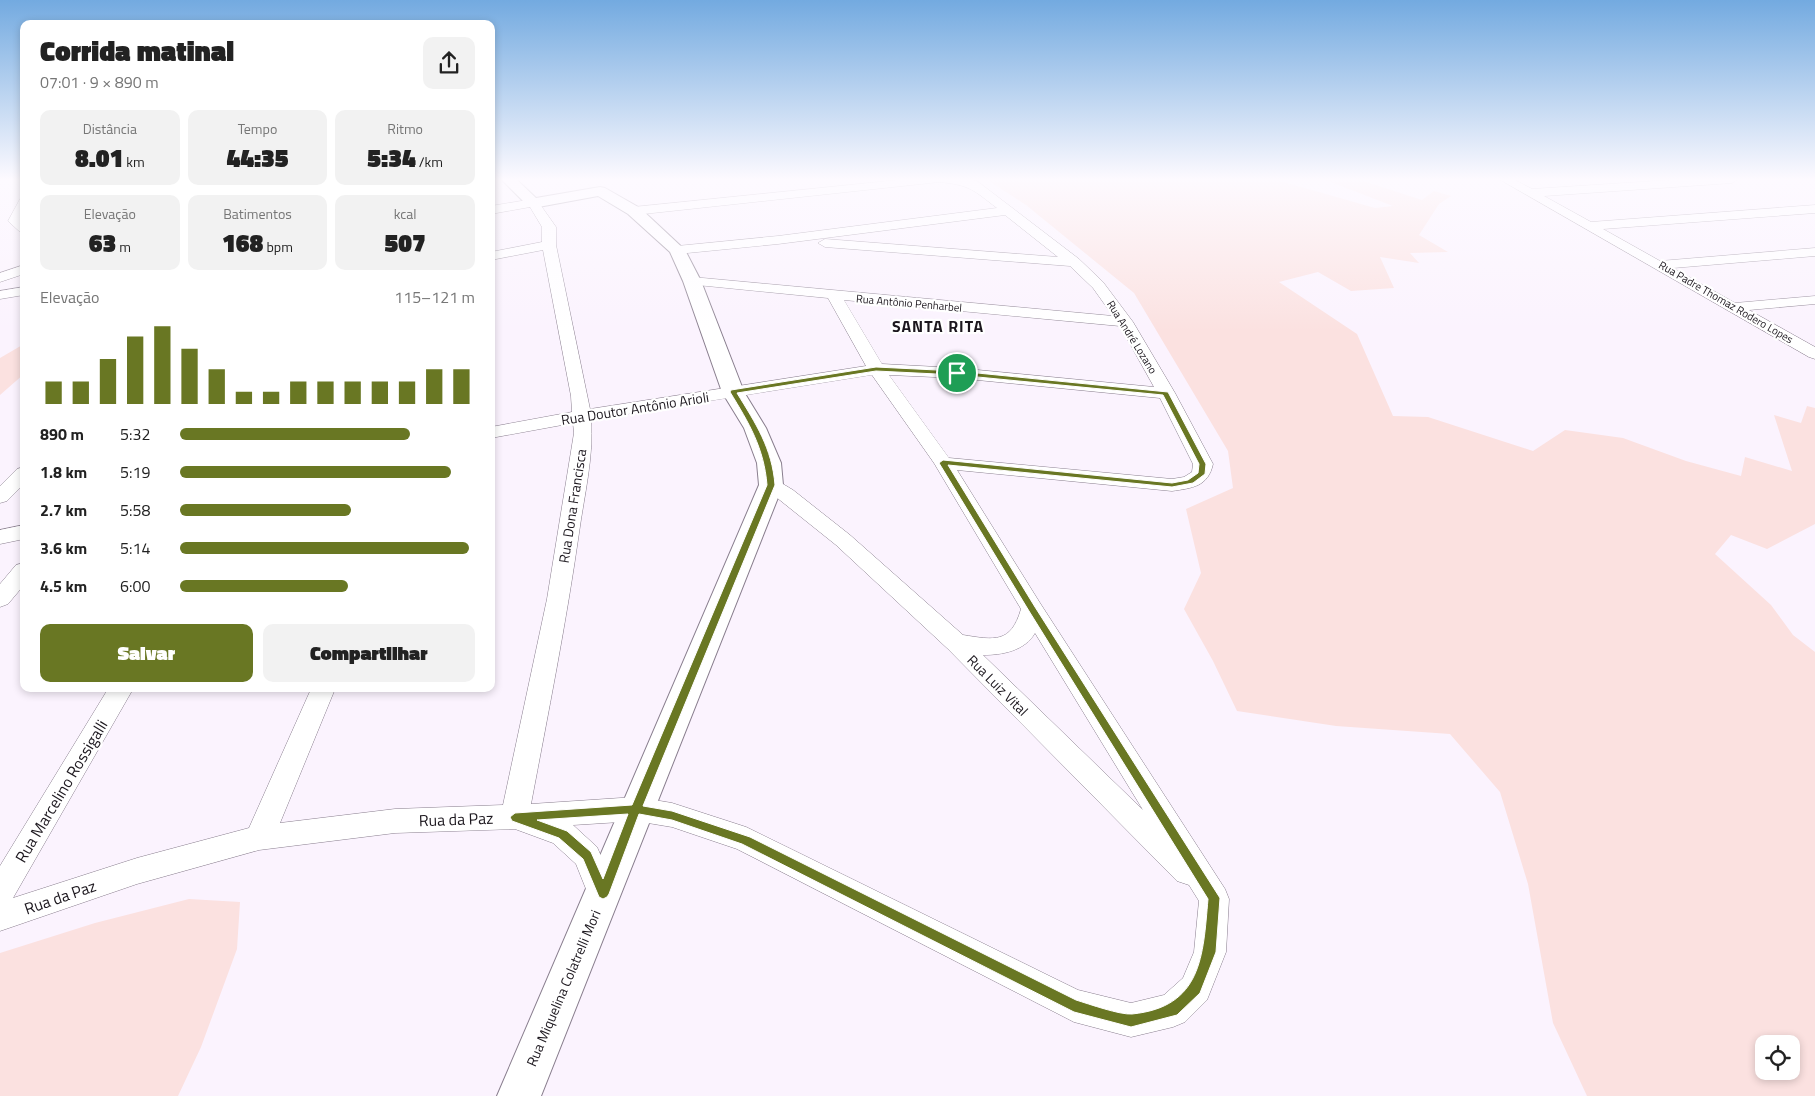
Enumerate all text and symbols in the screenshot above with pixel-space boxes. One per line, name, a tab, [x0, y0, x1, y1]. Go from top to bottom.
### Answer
text: Corrida matinal	[40, 29, 234, 72]
button: share	[423, 37, 475, 89]
text: 07:01 · 9 × 890 m	[40, 70, 159, 94]
text: Distância	[83, 118, 137, 139]
text: Tempo	[238, 118, 277, 139]
text: Ritmo	[387, 118, 423, 139]
text: 8.01	[75, 139, 123, 177]
text: 44:35	[226, 139, 289, 177]
text: 5:34	[367, 139, 416, 177]
text: km	[123, 151, 145, 172]
text: /km	[416, 151, 443, 172]
text: Elevação	[84, 203, 136, 224]
text: Batimentos	[223, 203, 292, 224]
text: kcal	[394, 203, 417, 224]
text: 63	[89, 224, 116, 262]
text: 168	[222, 224, 263, 262]
text: 507	[385, 224, 426, 262]
text: m	[116, 236, 131, 257]
text: bpm	[263, 236, 293, 257]
street label: Rua Padre Thomaz Rodero Lopes	[1656, 257, 1796, 347]
text: Elevação	[40, 285, 100, 309]
text: 115–121 m	[394, 285, 475, 309]
street label: Rua Antônio Penharbel	[855, 290, 963, 316]
street label: Rua André Lozano	[1103, 297, 1161, 377]
district label: SANTA RITA	[892, 314, 984, 338]
pin	[936, 352, 978, 394]
icon: arrive	[943, 359, 971, 387]
street label: Rua Doutor Antônio Arioli	[560, 386, 710, 430]
text: 890 m	[40, 422, 84, 446]
text: 5:32	[120, 422, 150, 446]
street label: Rua Dona Francisca	[553, 447, 591, 565]
text: 1.8 km	[40, 460, 87, 484]
text: 5:19	[120, 460, 150, 484]
text: 2.7 km	[40, 498, 87, 522]
text: 5:58	[120, 498, 150, 522]
text: 3.6 km	[40, 536, 87, 560]
text: 5:14	[120, 536, 150, 560]
text: 4.5 km	[40, 574, 87, 598]
text: 6:00	[120, 574, 150, 598]
button: Salvar	[40, 624, 253, 682]
button: Compartilhar	[263, 624, 475, 682]
street label: Rua Luiz Vital	[963, 650, 1033, 720]
street label: Rua Marcelino Rossigalli	[9, 715, 113, 867]
street label: Rua da Paz	[418, 806, 494, 832]
street label: Rua da Paz	[21, 874, 99, 920]
street label: Rua Miquelina Colatrelli Mori	[520, 907, 606, 1069]
map controls	[1755, 1035, 1800, 1080]
button: locate	[1755, 1035, 1800, 1080]

